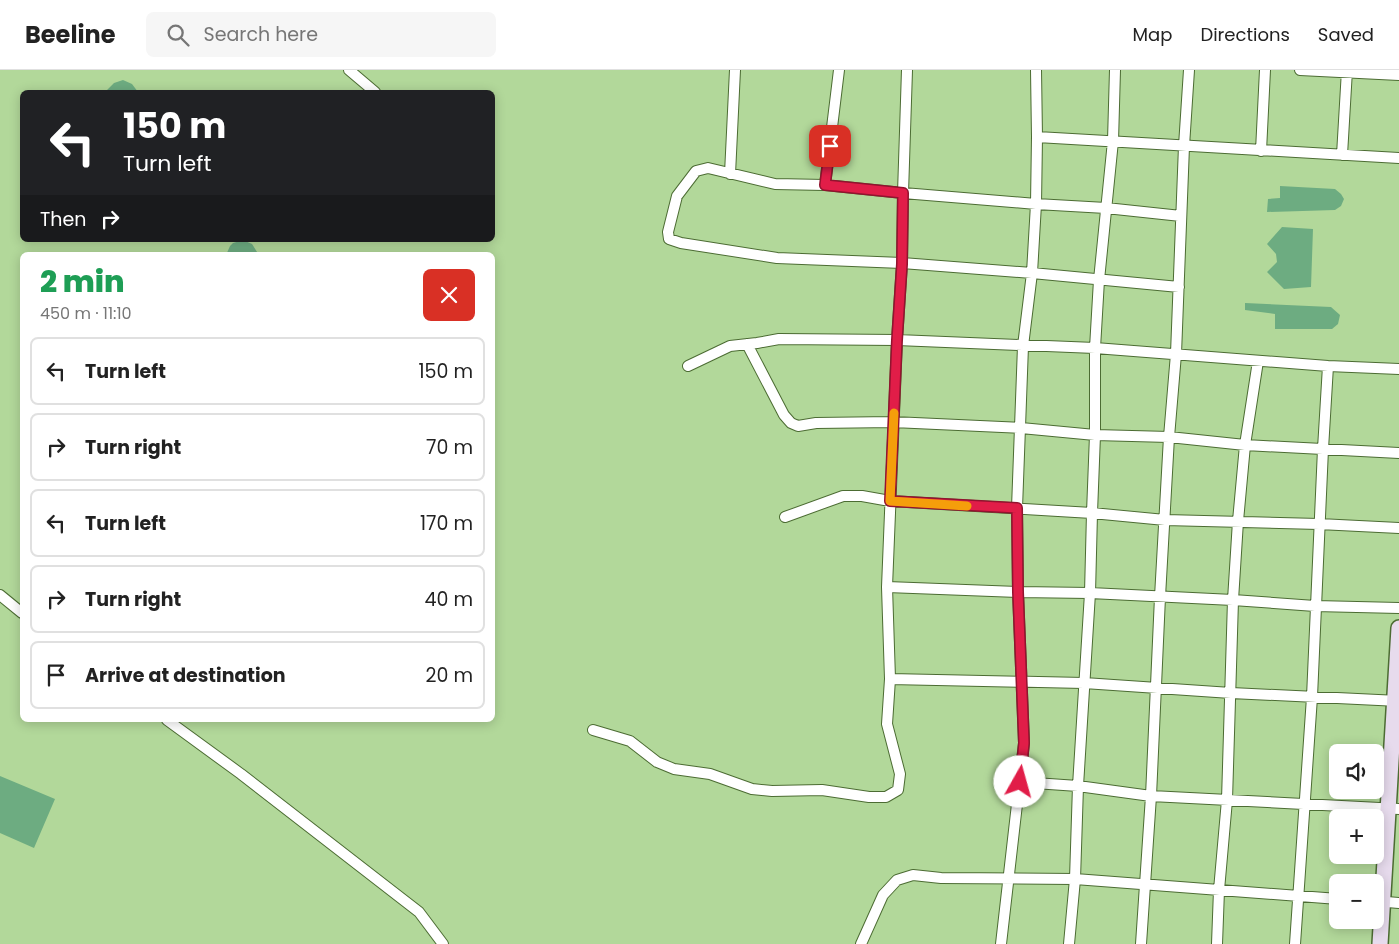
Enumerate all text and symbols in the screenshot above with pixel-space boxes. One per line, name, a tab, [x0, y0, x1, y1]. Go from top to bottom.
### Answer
search box	[146, 12, 496, 57]
text: Beeline	[25, 18, 116, 51]
icon: search	[164, 21, 192, 49]
text: Search here	[204, 21, 318, 48]
text: Map	[1133, 22, 1172, 47]
text: Directions	[1200, 22, 1290, 47]
text: Saved	[1318, 22, 1374, 47]
text: 150 m	[123, 101, 226, 150]
icon: left	[40, 110, 105, 175]
pin	[809, 125, 851, 167]
icon: arrive	[816, 132, 844, 160]
text: Turn left	[123, 148, 211, 179]
icon: right	[96, 205, 124, 233]
text: Then	[40, 206, 86, 233]
text: 2 min	[40, 260, 125, 303]
button: close	[423, 269, 475, 321]
text: 450 m · 11:10	[40, 302, 132, 325]
icon: left	[42, 357, 70, 385]
text: Turn left	[85, 358, 166, 385]
text: 150 m	[418, 358, 473, 385]
icon: right	[42, 433, 70, 461]
text: Turn right	[85, 434, 181, 461]
text: 70 m	[426, 434, 473, 461]
icon: left	[42, 509, 70, 537]
text: Turn left	[85, 510, 166, 537]
text: 170 m	[420, 510, 473, 537]
icon: right	[42, 585, 70, 613]
text: Turn right	[85, 586, 181, 613]
text: 40 m	[424, 586, 473, 613]
icon: arrive	[42, 661, 70, 689]
text: Arrive at destination	[85, 662, 286, 689]
text: 20 m	[425, 662, 473, 689]
map controls	[1329, 744, 1384, 929]
button: sound	[1329, 744, 1384, 799]
position arrow	[993, 755, 1045, 807]
button: +	[1329, 809, 1384, 864]
button: −	[1329, 874, 1384, 929]

